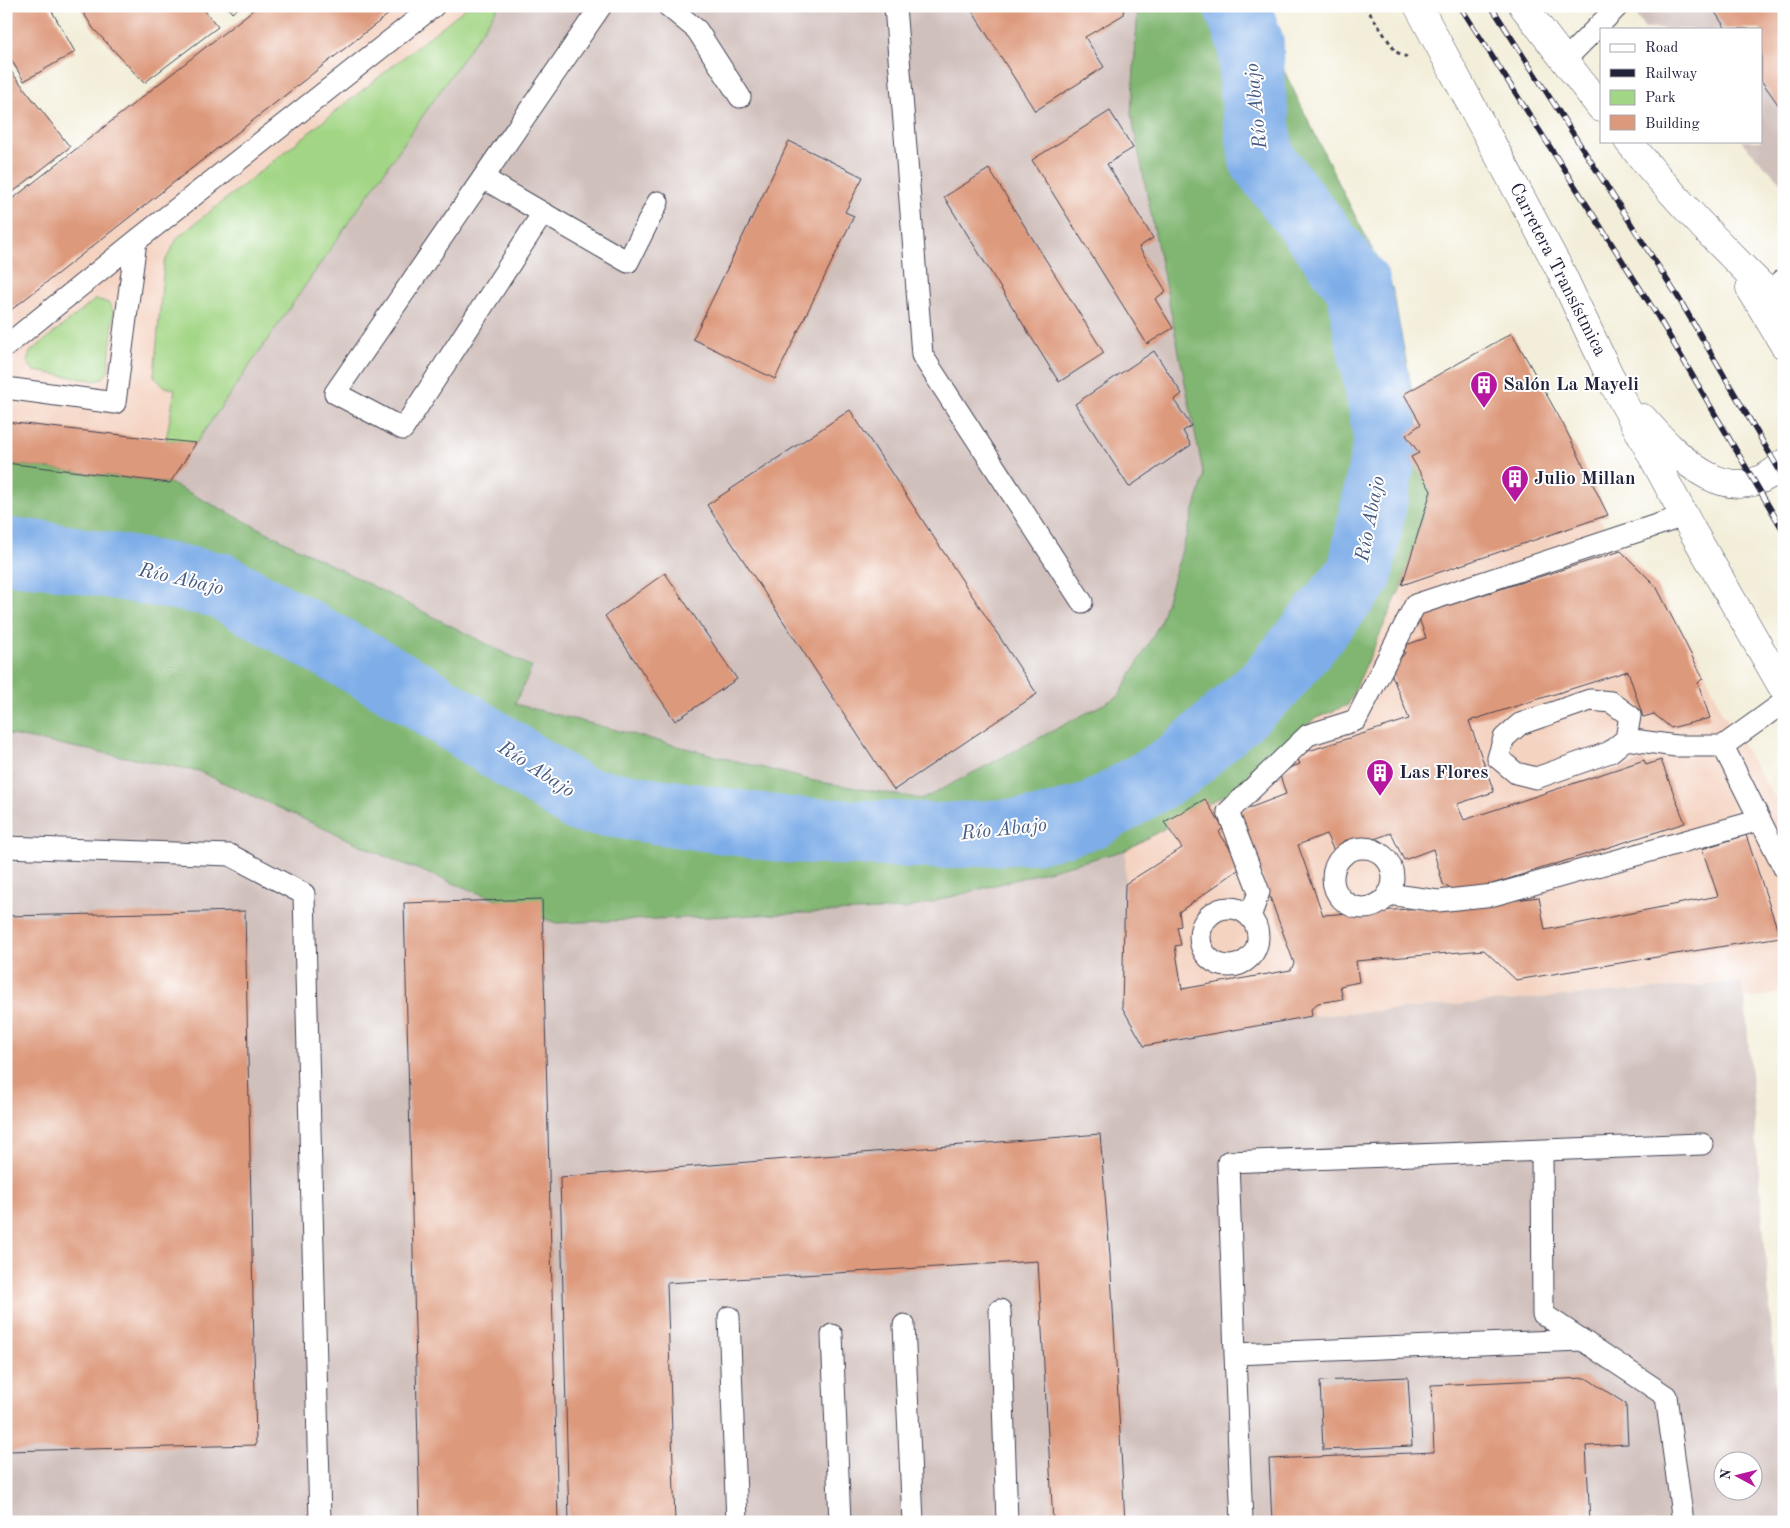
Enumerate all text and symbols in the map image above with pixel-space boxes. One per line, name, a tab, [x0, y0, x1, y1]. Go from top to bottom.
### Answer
legend	[1600, 28, 1762, 142]
text: Road	[1645, 41, 1679, 56]
water label: Río Abajo	[1243, 62, 1272, 151]
text: Railway	[1645, 67, 1698, 82]
text: Park	[1645, 91, 1676, 106]
text: Building	[1645, 117, 1700, 132]
street label: Carretera Transístmica	[1505, 180, 1609, 360]
building icon: Salón La Mayeli	[1469, 370, 1499, 409]
place label: Salón La Mayeli	[1503, 376, 1639, 395]
building icon: Julio Millan	[1500, 464, 1530, 503]
place label: Julio Millan	[1534, 470, 1636, 489]
water label: Río Abajo	[1353, 475, 1389, 564]
water label: Río Abajo	[136, 560, 225, 599]
water label: Río Abajo	[493, 737, 578, 802]
building icon: Las Flores	[1365, 758, 1395, 797]
place label: Las Flores	[1399, 764, 1488, 783]
water label: Río Abajo	[959, 816, 1048, 845]
north arrow	[1712, 1450, 1762, 1500]
text: N	[1718, 1468, 1734, 1481]

